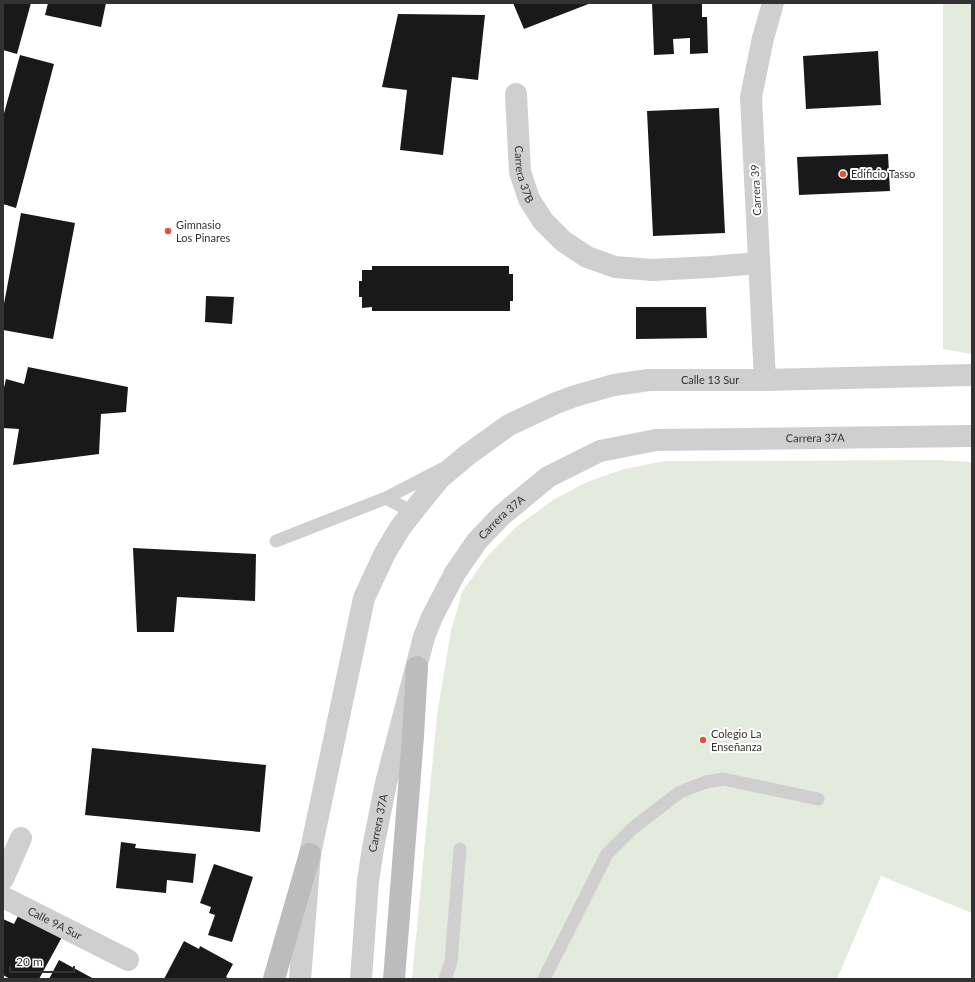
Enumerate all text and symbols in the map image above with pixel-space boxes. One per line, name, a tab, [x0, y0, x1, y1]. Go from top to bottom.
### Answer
street label: Carrera 37B	[513, 145, 537, 205]
street label: Carrera 39	[748, 164, 763, 216]
place label: Edificio Tasso	[851, 167, 915, 180]
marker: Edificio Tasso	[838, 169, 848, 179]
place label: Gimnasio Los Pinares	[176, 218, 230, 244]
marker: Gimnasio Los Pinares	[163, 226, 173, 236]
street label: Calle 13 Sur	[681, 373, 739, 386]
street label: Carrera 37A	[786, 431, 845, 444]
street label: Carrera 37A	[475, 492, 528, 542]
place label: Colegio La Enseñanza	[711, 727, 762, 753]
marker: Colegio La Enseñanza	[698, 735, 708, 745]
street label: Carrera 37A	[365, 792, 390, 853]
street label: Calle 9A Sur	[26, 904, 84, 942]
scale bar	[10, 948, 74, 974]
text: 20 m	[16, 954, 43, 969]

